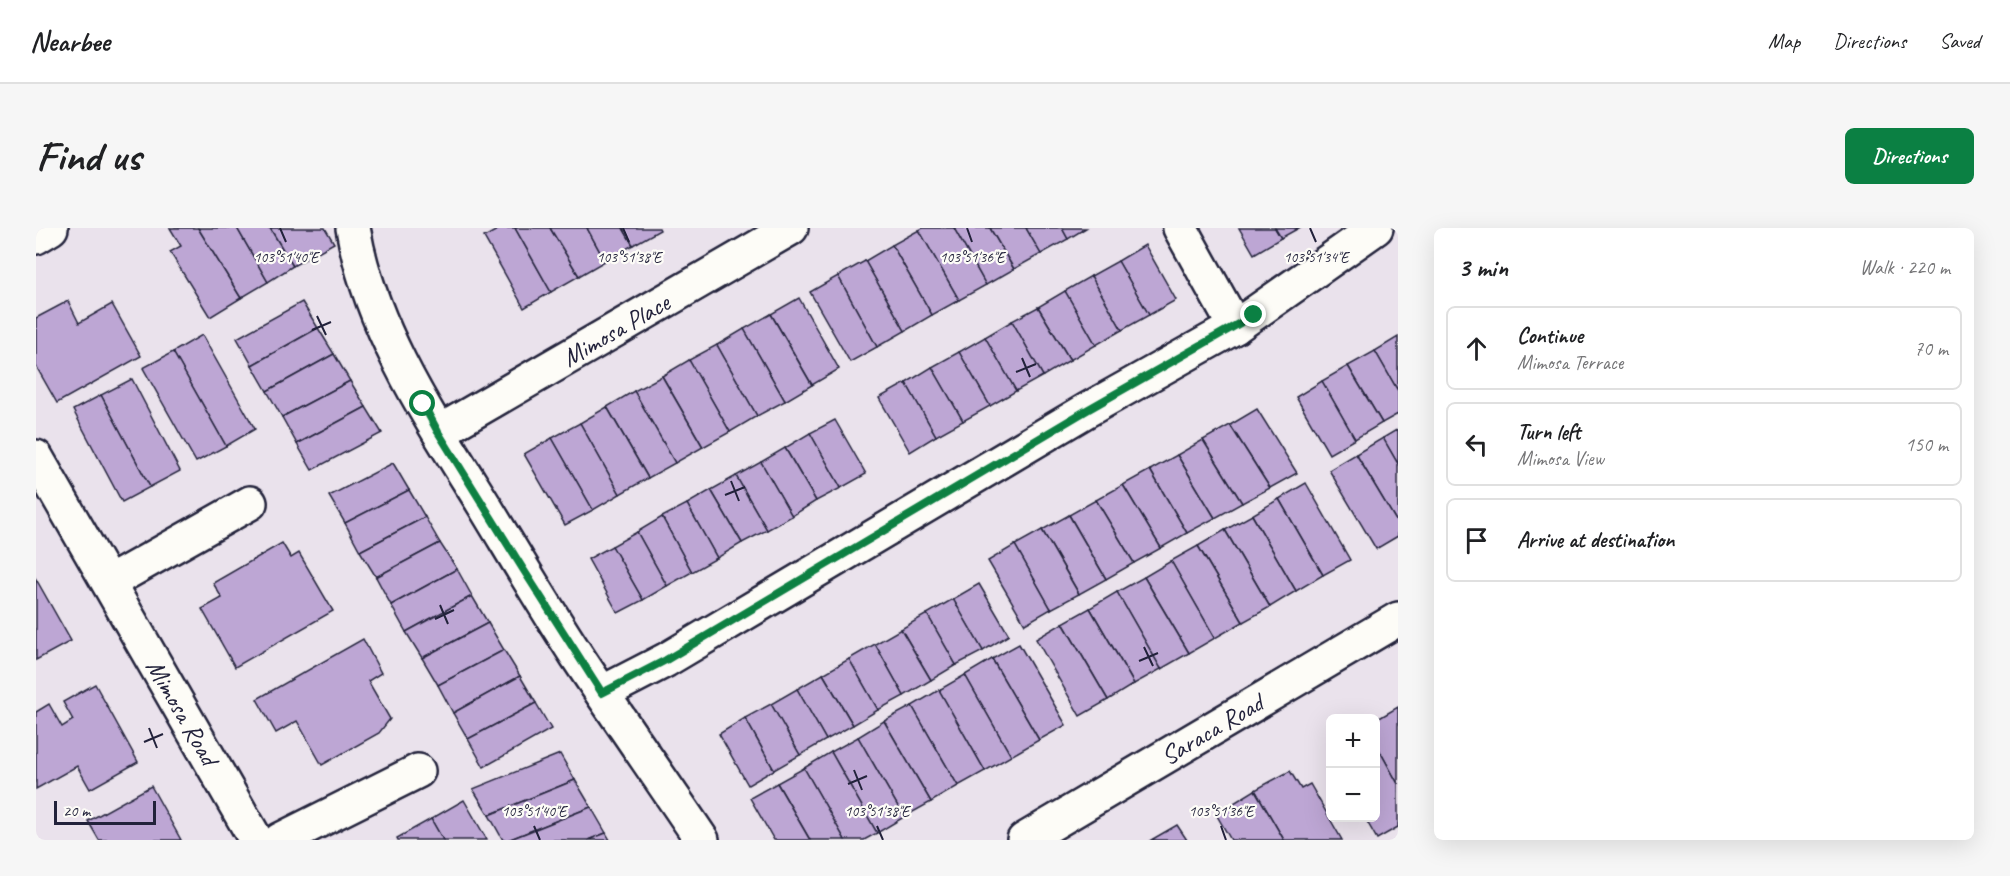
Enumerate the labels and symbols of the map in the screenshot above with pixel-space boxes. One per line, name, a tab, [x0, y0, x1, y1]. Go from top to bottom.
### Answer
text: 103°51'40"E	[254, 248, 320, 267]
text: 103°51'38"E	[597, 248, 663, 267]
text: 103°51'36"E	[940, 248, 1006, 267]
text: 103°51'34"E	[1284, 248, 1350, 267]
street label: Mimosa Place	[556, 285, 677, 374]
route end	[1240, 301, 1266, 327]
route start	[409, 390, 435, 416]
street label: Mimosa Road	[139, 653, 227, 774]
street label: Saraca Road	[1155, 685, 1272, 773]
scale bar	[54, 798, 156, 826]
text: 103°51'40"E	[502, 802, 568, 821]
text: 103°51'38"E	[845, 802, 911, 821]
text: 103°51'36"E	[1189, 802, 1255, 821]

